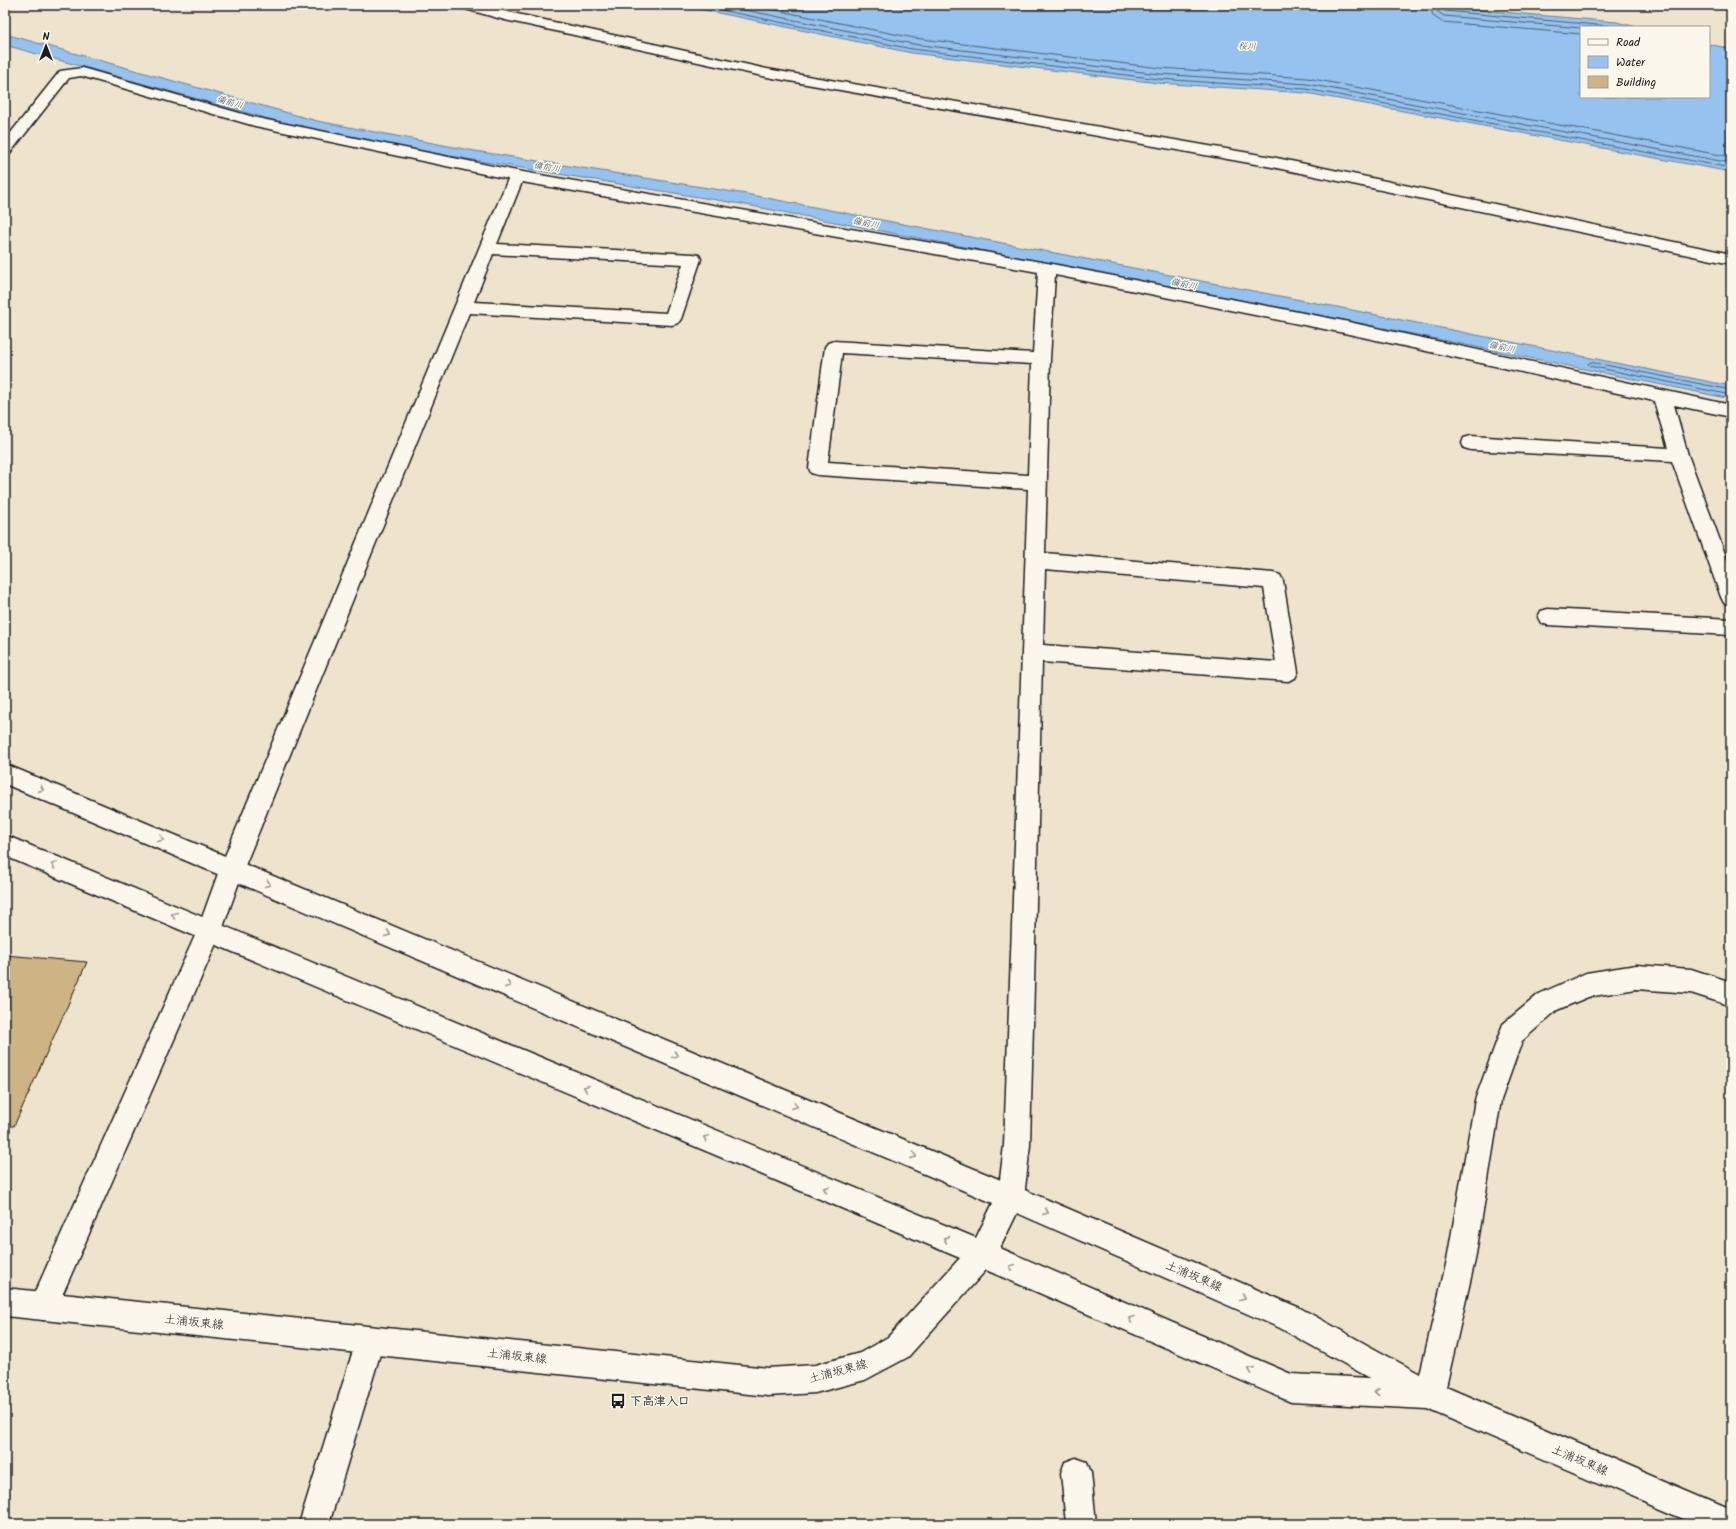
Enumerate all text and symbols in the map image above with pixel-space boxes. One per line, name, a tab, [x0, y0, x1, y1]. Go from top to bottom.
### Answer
north arrow	[26, 26, 66, 66]
legend	[1580, 26, 1710, 98]
text: N	[43, 28, 50, 46]
text: Road	[1616, 33, 1641, 52]
water label: 桜川	[1238, 39, 1256, 54]
text: Water	[1616, 53, 1646, 72]
text: Building	[1616, 73, 1656, 92]
water label: 備前川	[215, 92, 245, 113]
water label: 備前川	[532, 158, 561, 177]
water label: 備前川	[851, 214, 881, 233]
water label: 備前川	[1169, 275, 1199, 294]
water label: 備前川	[1487, 338, 1517, 357]
one-way arrow	[37, 784, 44, 792]
one-way arrow	[157, 834, 164, 842]
one-way arrow	[50, 862, 57, 870]
one-way arrow	[265, 879, 272, 887]
one-way arrow	[170, 912, 177, 920]
one-way arrow	[384, 929, 392, 937]
one-way arrow	[504, 980, 511, 988]
one-way arrow	[671, 1050, 678, 1058]
one-way arrow	[583, 1085, 590, 1093]
one-way arrow	[790, 1101, 798, 1109]
one-way arrow	[702, 1135, 709, 1143]
one-way arrow	[911, 1152, 918, 1160]
one-way arrow	[822, 1185, 829, 1193]
one-way arrow	[1043, 1208, 1050, 1216]
one-way arrow	[942, 1236, 950, 1244]
street label: 土浦坂東線	[1162, 1256, 1225, 1297]
one-way arrow	[1009, 1264, 1016, 1272]
one-way arrow	[1239, 1293, 1246, 1301]
street label: 土浦坂東線	[163, 1310, 225, 1335]
one-way arrow	[1128, 1315, 1135, 1323]
street label: 土浦坂東線	[486, 1344, 548, 1369]
street label: 土浦坂東線	[807, 1355, 870, 1388]
one-way arrow	[1247, 1367, 1255, 1375]
one-way arrow	[1374, 1388, 1380, 1397]
bus stop icon: 下高津入口	[609, 1392, 627, 1410]
place label: 下高津入口	[630, 1392, 690, 1411]
street label: 土浦坂東線	[1548, 1440, 1611, 1481]

